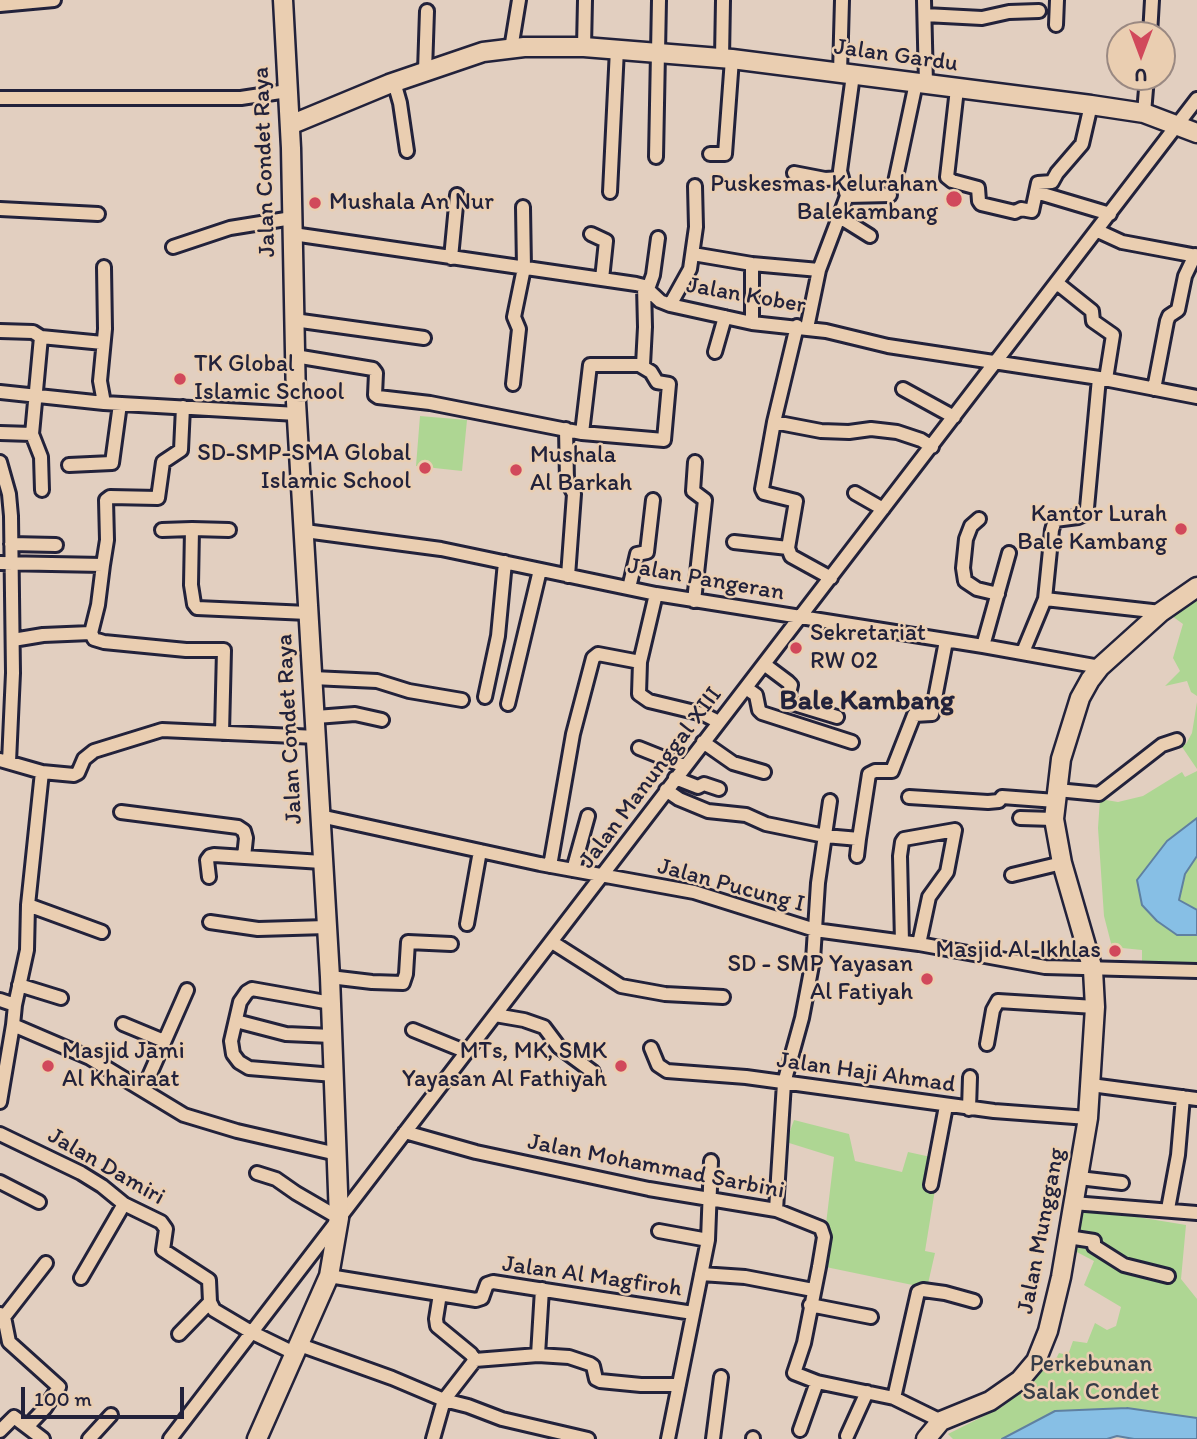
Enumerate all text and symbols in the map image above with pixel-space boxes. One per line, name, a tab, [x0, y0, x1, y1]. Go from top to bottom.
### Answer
north arrow	[1106, 21, 1176, 91]
street label: Jalan Gardu	[832, 33, 960, 79]
text: U	[1135, 64, 1147, 87]
street label: Jalan Condet Raya	[247, 66, 283, 258]
place label: Puskesmas Kelurahan Balekambang	[710, 171, 938, 227]
place label: Mushala An Nur	[329, 189, 494, 217]
marker: Puskesmas Kelurahan Balekambang	[944, 189, 964, 209]
marker: Mushala An Nur	[307, 195, 323, 211]
street label: Jalan Kober	[684, 271, 808, 321]
place label: TK Global Islamic School	[194, 351, 344, 407]
marker: TK Global Islamic School	[172, 371, 188, 387]
place label: SD-SMP-SMA Global Islamic School	[197, 440, 411, 496]
place label: Mushala Al Barkah	[530, 442, 632, 498]
marker: SD-SMP-SMA Global Islamic School	[417, 460, 433, 476]
marker: Mushala Al Barkah	[508, 462, 524, 478]
place label: Kantor Lurah Bale Kambang	[1017, 501, 1167, 557]
marker: Kantor Lurah Bale Kambang	[1173, 521, 1189, 537]
street label: Jalan Pangeran	[625, 552, 787, 608]
place label: Sekretariat RW 02	[810, 620, 926, 676]
street label: Jalan Condet Raya	[271, 633, 309, 825]
marker: Sekretariat RW 02	[788, 640, 804, 656]
street label: Jalan Manunggal XIII	[573, 681, 729, 875]
district label: Bale Kambang	[780, 685, 954, 719]
street label: Jalan Pucung I	[654, 853, 808, 919]
place label: Masjid Al-Ikhlas	[935, 937, 1101, 965]
marker: Masjid Al-Ikhlas	[1107, 943, 1123, 959]
place label: SD - SMP Yayasan Al Fatiyah	[727, 951, 913, 1007]
marker: SD - SMP Yayasan Al Fatiyah	[919, 971, 935, 987]
place label: Masjid Jami Al Khairaat	[62, 1038, 185, 1094]
place label: MTs, MK, SMK Yayasan Al Fathiyah	[402, 1038, 607, 1094]
street label: Jalan Haji Ahmad	[775, 1046, 957, 1100]
marker: Masjid Jami Al Khairaat	[40, 1058, 56, 1074]
marker: MTs, MK, SMK Yayasan Al Fathiyah	[613, 1058, 629, 1074]
street label: Jalan Damiri	[42, 1122, 170, 1212]
street label: Jalan Mohammad Sarbini	[525, 1128, 787, 1206]
street label: Jalan Munggang	[1012, 1146, 1072, 1316]
street label: Jalan Al Magfiroh	[500, 1250, 684, 1304]
park label: Perkebunan Salak Condet	[1023, 1351, 1159, 1407]
scale bar	[24, 1372, 187, 1416]
text: 100 m	[34, 1386, 92, 1411]

